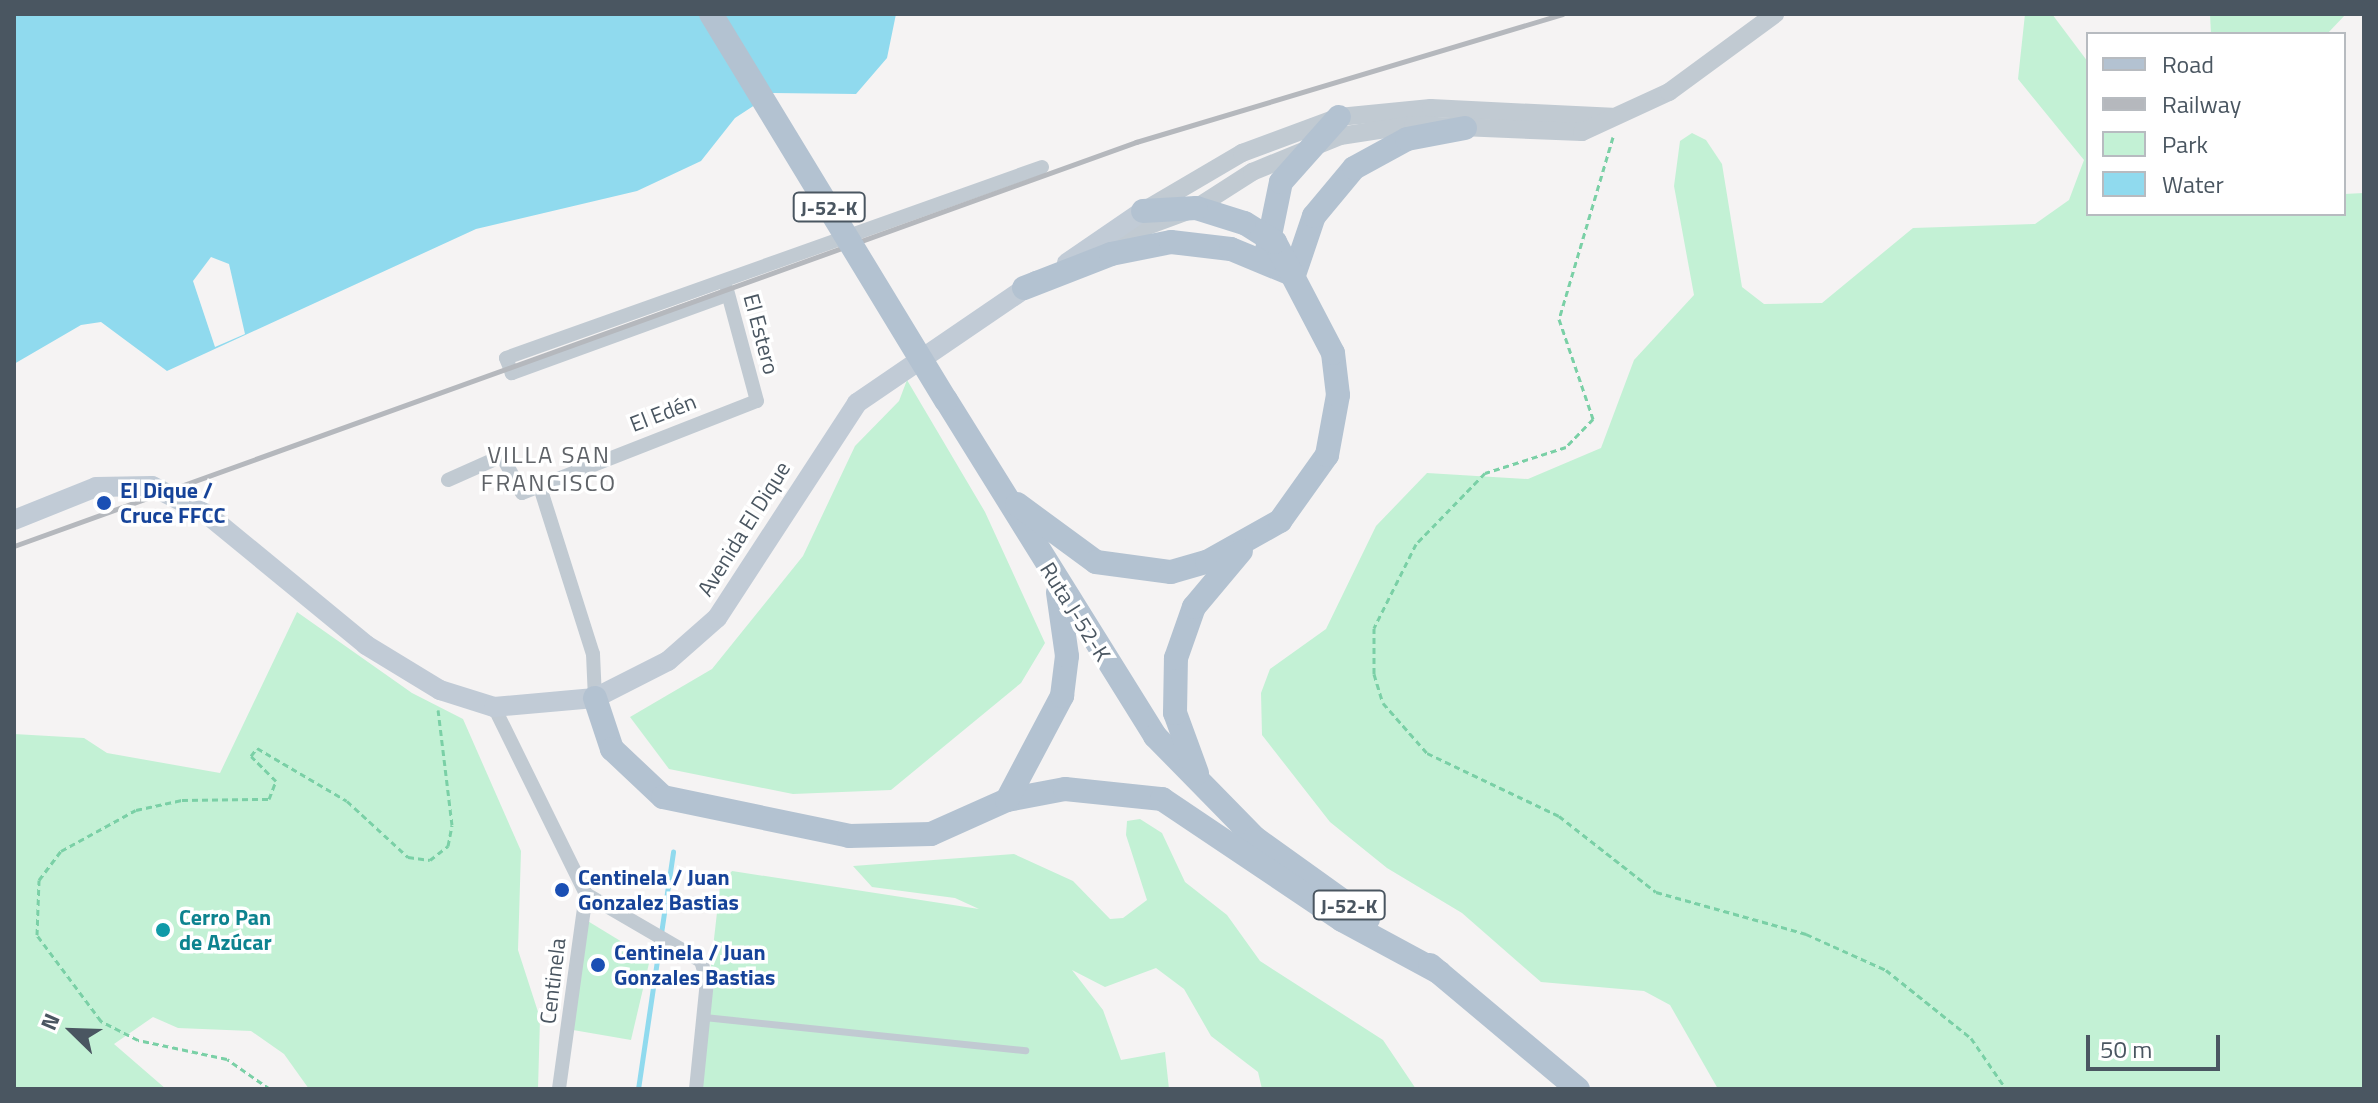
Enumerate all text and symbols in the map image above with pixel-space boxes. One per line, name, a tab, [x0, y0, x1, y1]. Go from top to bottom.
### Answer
legend	[2086, 32, 2346, 216]
text: Road	[2162, 46, 2214, 82]
text: Railway	[2162, 86, 2241, 122]
text: Park	[2162, 126, 2208, 162]
text: Water	[2162, 166, 2224, 202]
road number: J-52-K	[791, 191, 867, 223]
street label: El Estero	[738, 291, 784, 377]
street label: El Edén	[626, 388, 700, 438]
district label: VILLA SAN FRANCISCO	[481, 441, 617, 497]
street label: Avenida El Dique	[692, 457, 796, 601]
place label: El Dique / Cruce FFCC	[120, 477, 225, 528]
marker: El Dique / Cruce FFCC	[95, 494, 113, 512]
street label: Ruta J-52-K	[1034, 558, 1116, 666]
place label: Centinela / Juan Gonzalez Bastias	[578, 864, 739, 916]
marker: Centinela / Juan Gonzalez Bastias	[553, 881, 571, 899]
road number: J-52-K	[1311, 889, 1387, 921]
place label: Cerro Pan de Azúcar	[179, 904, 272, 956]
marker: Cerro Pan de Azúcar	[154, 921, 172, 939]
street label: Centinela	[535, 937, 571, 1025]
place label: Centinela / Juan Gonzales Bastias	[614, 939, 775, 990]
marker: Centinela / Juan Gonzales Bastias	[589, 956, 607, 974]
north arrow	[32, 991, 112, 1071]
text: N	[31, 1008, 69, 1035]
scale bar	[2090, 1019, 2224, 1069]
text: 50 m	[2100, 1031, 2152, 1067]

